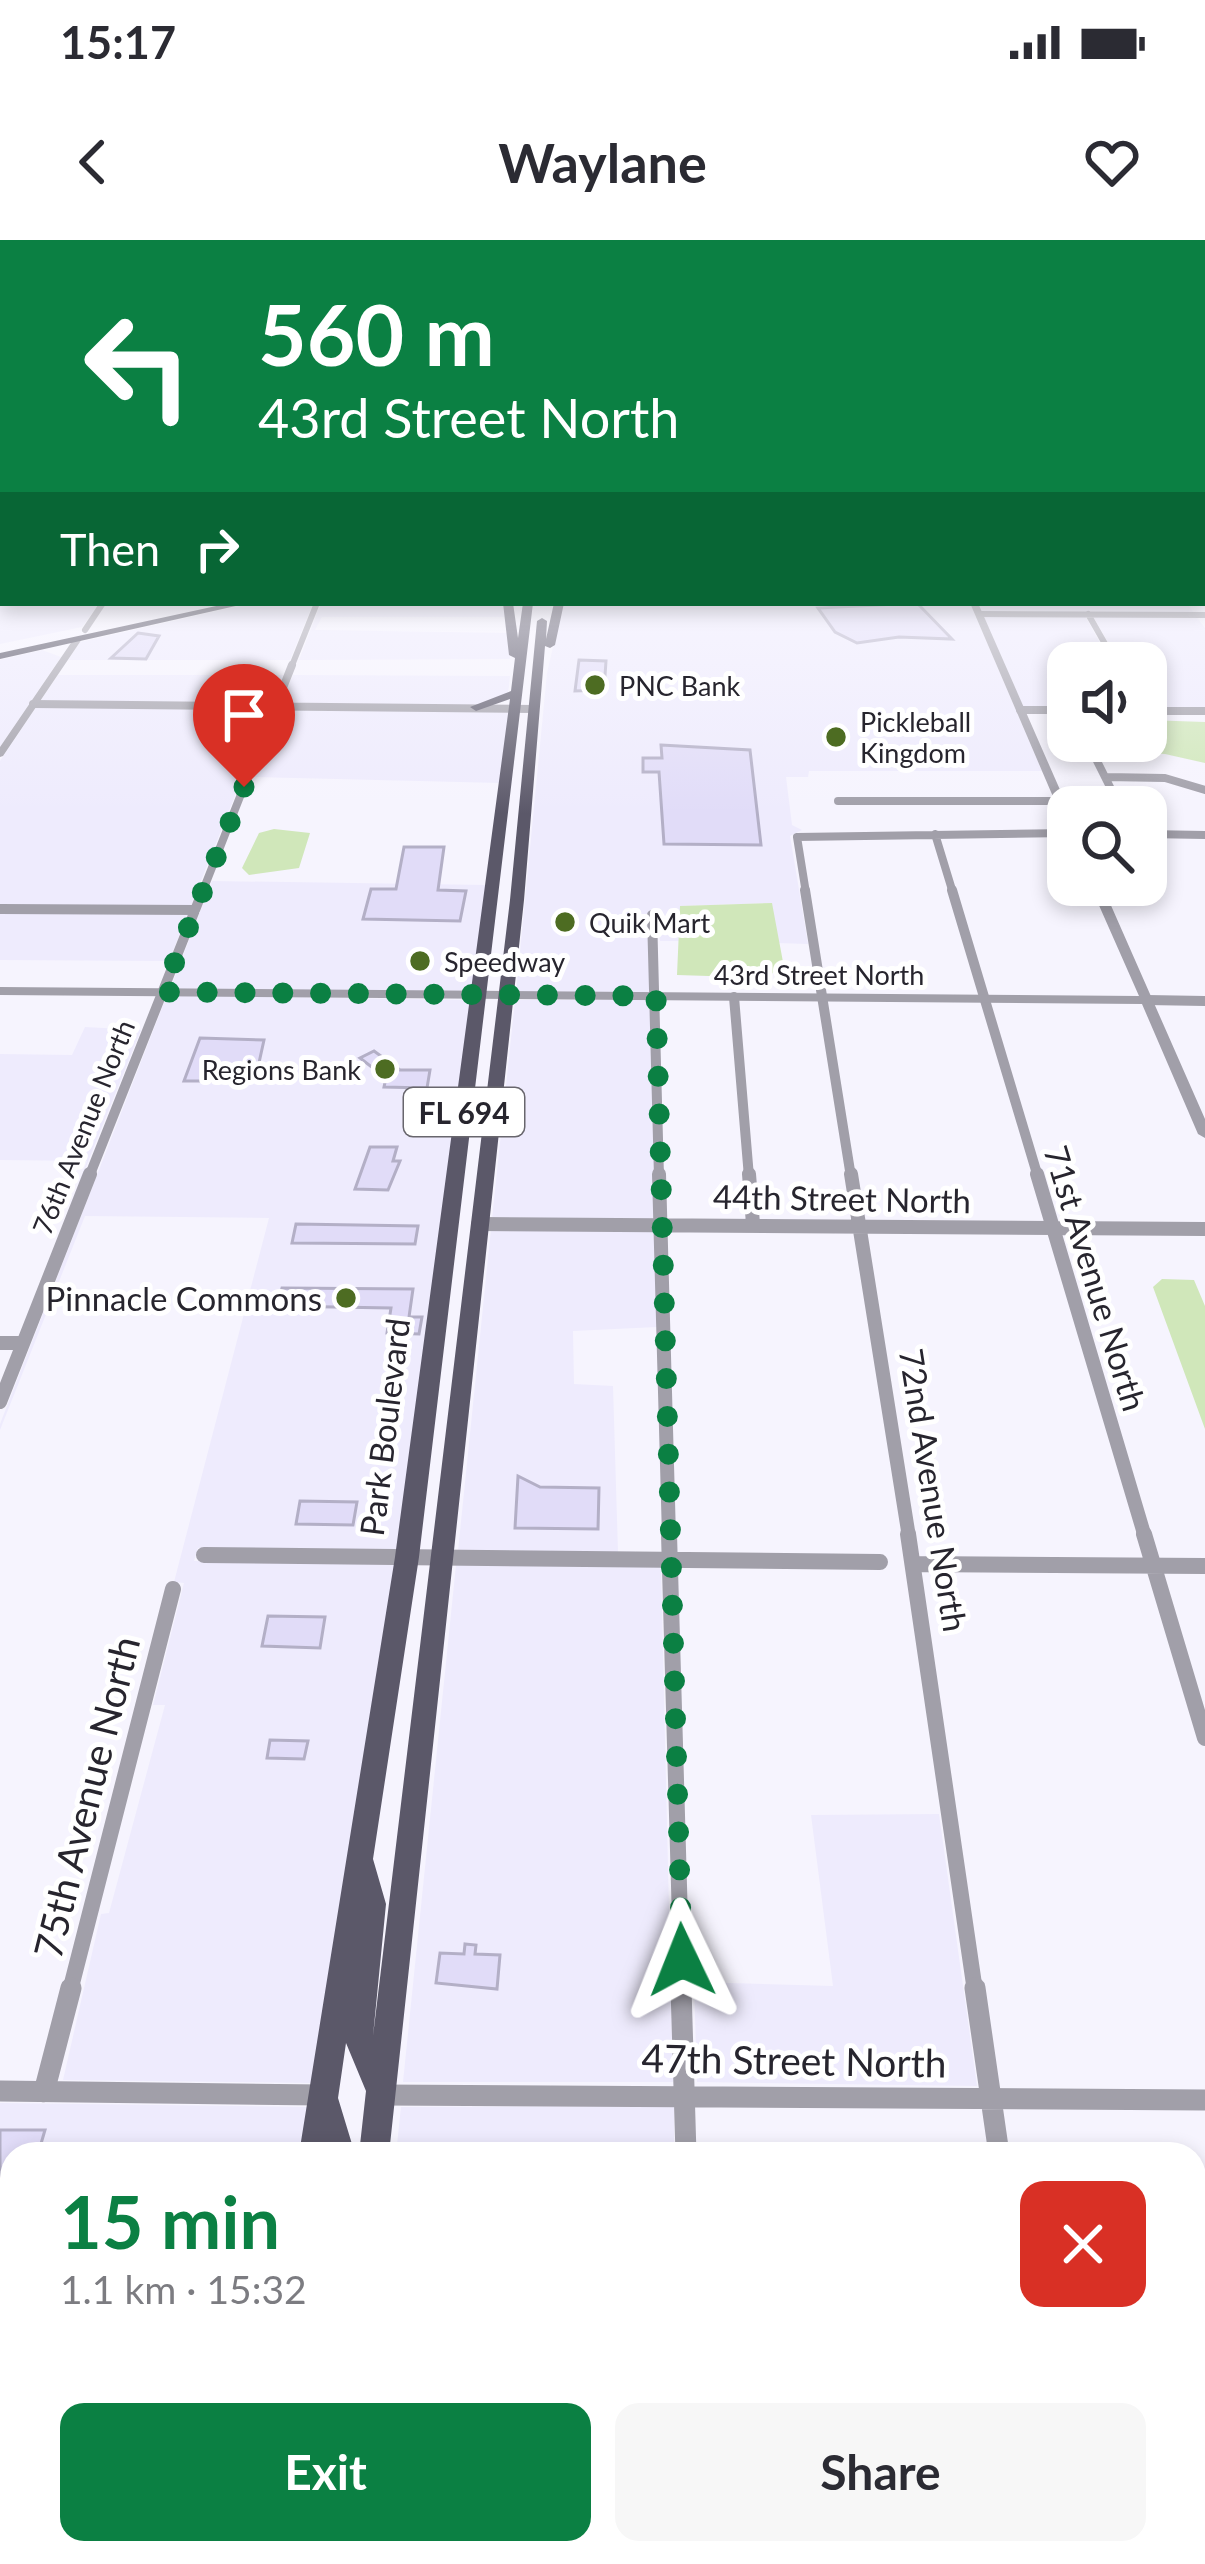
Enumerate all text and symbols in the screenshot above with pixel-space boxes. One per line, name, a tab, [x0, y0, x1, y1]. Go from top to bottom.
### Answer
text: 15:17	[60, 15, 176, 69]
icon: back	[60, 129, 126, 195]
icon: heart	[1079, 129, 1145, 195]
text: Waylane	[498, 130, 707, 195]
text: 560 m	[258, 283, 495, 384]
icon: left	[60, 288, 216, 444]
text: 43rd Street North	[258, 385, 679, 450]
icon: right	[184, 516, 250, 582]
text: Then	[60, 522, 160, 576]
map controls	[1047, 642, 1167, 906]
button: sound	[1047, 642, 1167, 762]
pin	[193, 664, 295, 787]
place label: PNC Bank	[619, 669, 741, 702]
marker: PNC Bank	[582, 672, 608, 698]
icon: arrive	[211, 682, 277, 748]
place label: Pickleball Kingdom	[860, 705, 971, 769]
marker: Pickleball Kingdom	[823, 724, 849, 750]
button: search	[1047, 786, 1167, 906]
place label: Quik Mart	[589, 906, 710, 939]
marker: Quik Mart	[552, 909, 578, 935]
place label: Speedway	[444, 945, 565, 978]
marker: Speedway	[407, 948, 433, 974]
street label: 43rd Street North	[714, 958, 924, 991]
street label: 76th Avenue North	[25, 1015, 141, 1239]
place label: Regions Bank	[202, 1053, 361, 1086]
marker: Regions Bank	[372, 1056, 398, 1082]
road number: FL 694	[404, 1088, 524, 1136]
street label: 71st Avenue North	[1037, 1141, 1155, 1415]
street label: 44th Street North	[713, 1176, 971, 1220]
place label: Pinnacle Commons	[46, 1278, 322, 1318]
marker: Pinnacle Commons	[333, 1285, 359, 1311]
street label: Park Boulevard	[351, 1316, 417, 1538]
street label: 72nd Avenue North	[892, 1346, 976, 1634]
street label: 75th Avenue North	[24, 1631, 148, 1963]
position arrow	[619, 1897, 745, 2023]
street label: 47th Street North	[641, 2034, 947, 2086]
text: 15 min	[60, 2178, 280, 2264]
button: close	[1020, 2181, 1146, 2307]
text: 1.1 km · 15:32	[60, 2266, 307, 2312]
button: Exit	[60, 2403, 591, 2541]
button: Share	[615, 2403, 1146, 2541]

